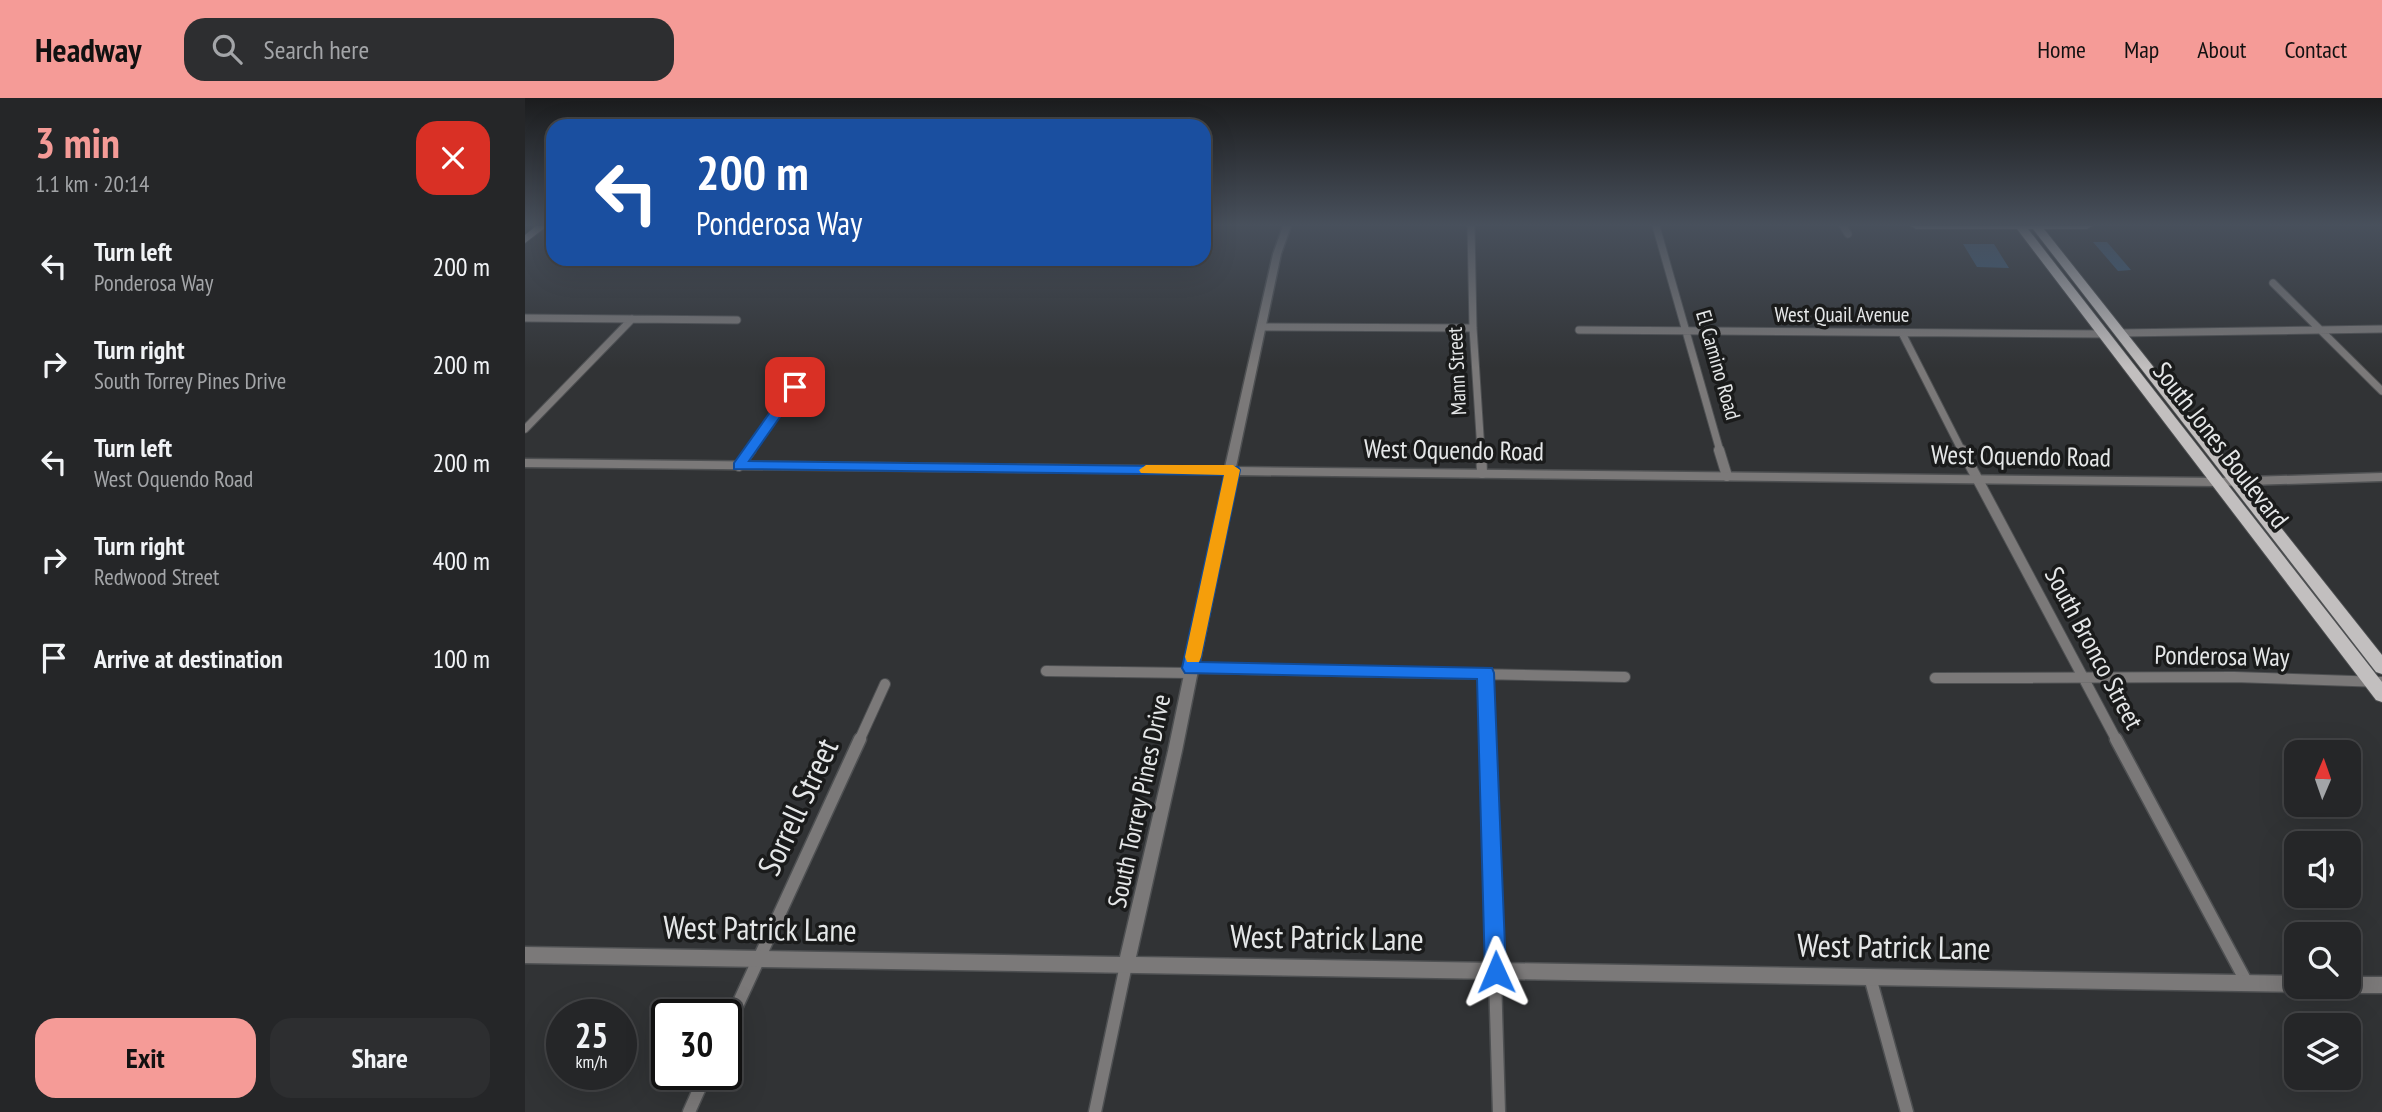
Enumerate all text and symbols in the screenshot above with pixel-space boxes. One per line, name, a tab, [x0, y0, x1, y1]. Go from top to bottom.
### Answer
search box	[184, 18, 674, 81]
text: Headway	[35, 28, 142, 71]
icon: search	[208, 30, 246, 68]
text: Search here	[264, 33, 369, 66]
text: Home	[2037, 34, 2086, 65]
text: Map	[2124, 34, 2159, 65]
text: About	[2197, 34, 2246, 65]
text: Contact	[2284, 34, 2347, 65]
text: 3 min	[35, 115, 120, 170]
button: close	[416, 121, 490, 195]
text: 200 m	[696, 140, 809, 204]
icon: left	[581, 147, 672, 238]
text: 1.1 km · 20:14	[35, 169, 149, 198]
text: Ponderosa Way	[696, 202, 862, 244]
text: Turn left	[94, 235, 172, 268]
icon: left	[35, 247, 73, 285]
text: 200 m	[432, 250, 490, 283]
text: Ponderosa Way	[94, 268, 213, 297]
street label: West Quail Avenue	[1775, 301, 1909, 328]
street label: El Camino Road	[1690, 307, 1747, 423]
street label: Mann Street	[1441, 326, 1472, 416]
text: Turn right	[94, 333, 185, 366]
icon: right	[35, 345, 73, 383]
text: 200 m	[432, 348, 490, 381]
street label: South Jones Boulevard	[2146, 355, 2296, 534]
pin	[765, 357, 825, 417]
text: South Torrey Pines Drive	[94, 366, 286, 395]
icon: arrive	[776, 368, 814, 406]
text: Turn left	[94, 431, 172, 464]
street label: West Oquendo Road	[1364, 431, 1544, 468]
street label: West Oquendo Road	[1931, 437, 2111, 474]
icon: left	[35, 443, 73, 481]
text: 200 m	[432, 446, 490, 479]
text: West Oquendo Road	[94, 464, 253, 493]
text: Turn right	[94, 529, 185, 562]
icon: right	[35, 541, 73, 579]
text: 400 m	[432, 544, 490, 577]
street label: South Bronco Street	[2038, 561, 2151, 735]
text: Redwood Street	[94, 562, 219, 591]
street label: Ponderosa Way	[2154, 638, 2290, 673]
icon: arrive	[35, 639, 73, 677]
text: Arrive at destination	[94, 642, 283, 675]
text: 100 m	[432, 642, 490, 675]
street label: South Torrey Pines Drive	[1100, 691, 1177, 911]
street label: Sorrell Street	[747, 731, 847, 882]
north arrow	[2284, 740, 2361, 817]
map controls	[2284, 740, 2361, 1090]
button: sound	[2284, 831, 2361, 908]
street label: West Patrick Lane	[663, 905, 857, 951]
street label: West Patrick Lane	[1230, 914, 1424, 960]
button: search	[2284, 922, 2361, 999]
street label: West Patrick Lane	[1797, 923, 1991, 969]
position arrow	[1459, 935, 1533, 1009]
speed limit sign: 30	[651, 999, 742, 1090]
text: 25	[575, 1012, 608, 1058]
button: layers	[2284, 1013, 2361, 1090]
button: Exit	[35, 1018, 256, 1098]
button: Share	[270, 1018, 490, 1098]
text: km/h	[576, 1050, 607, 1073]

